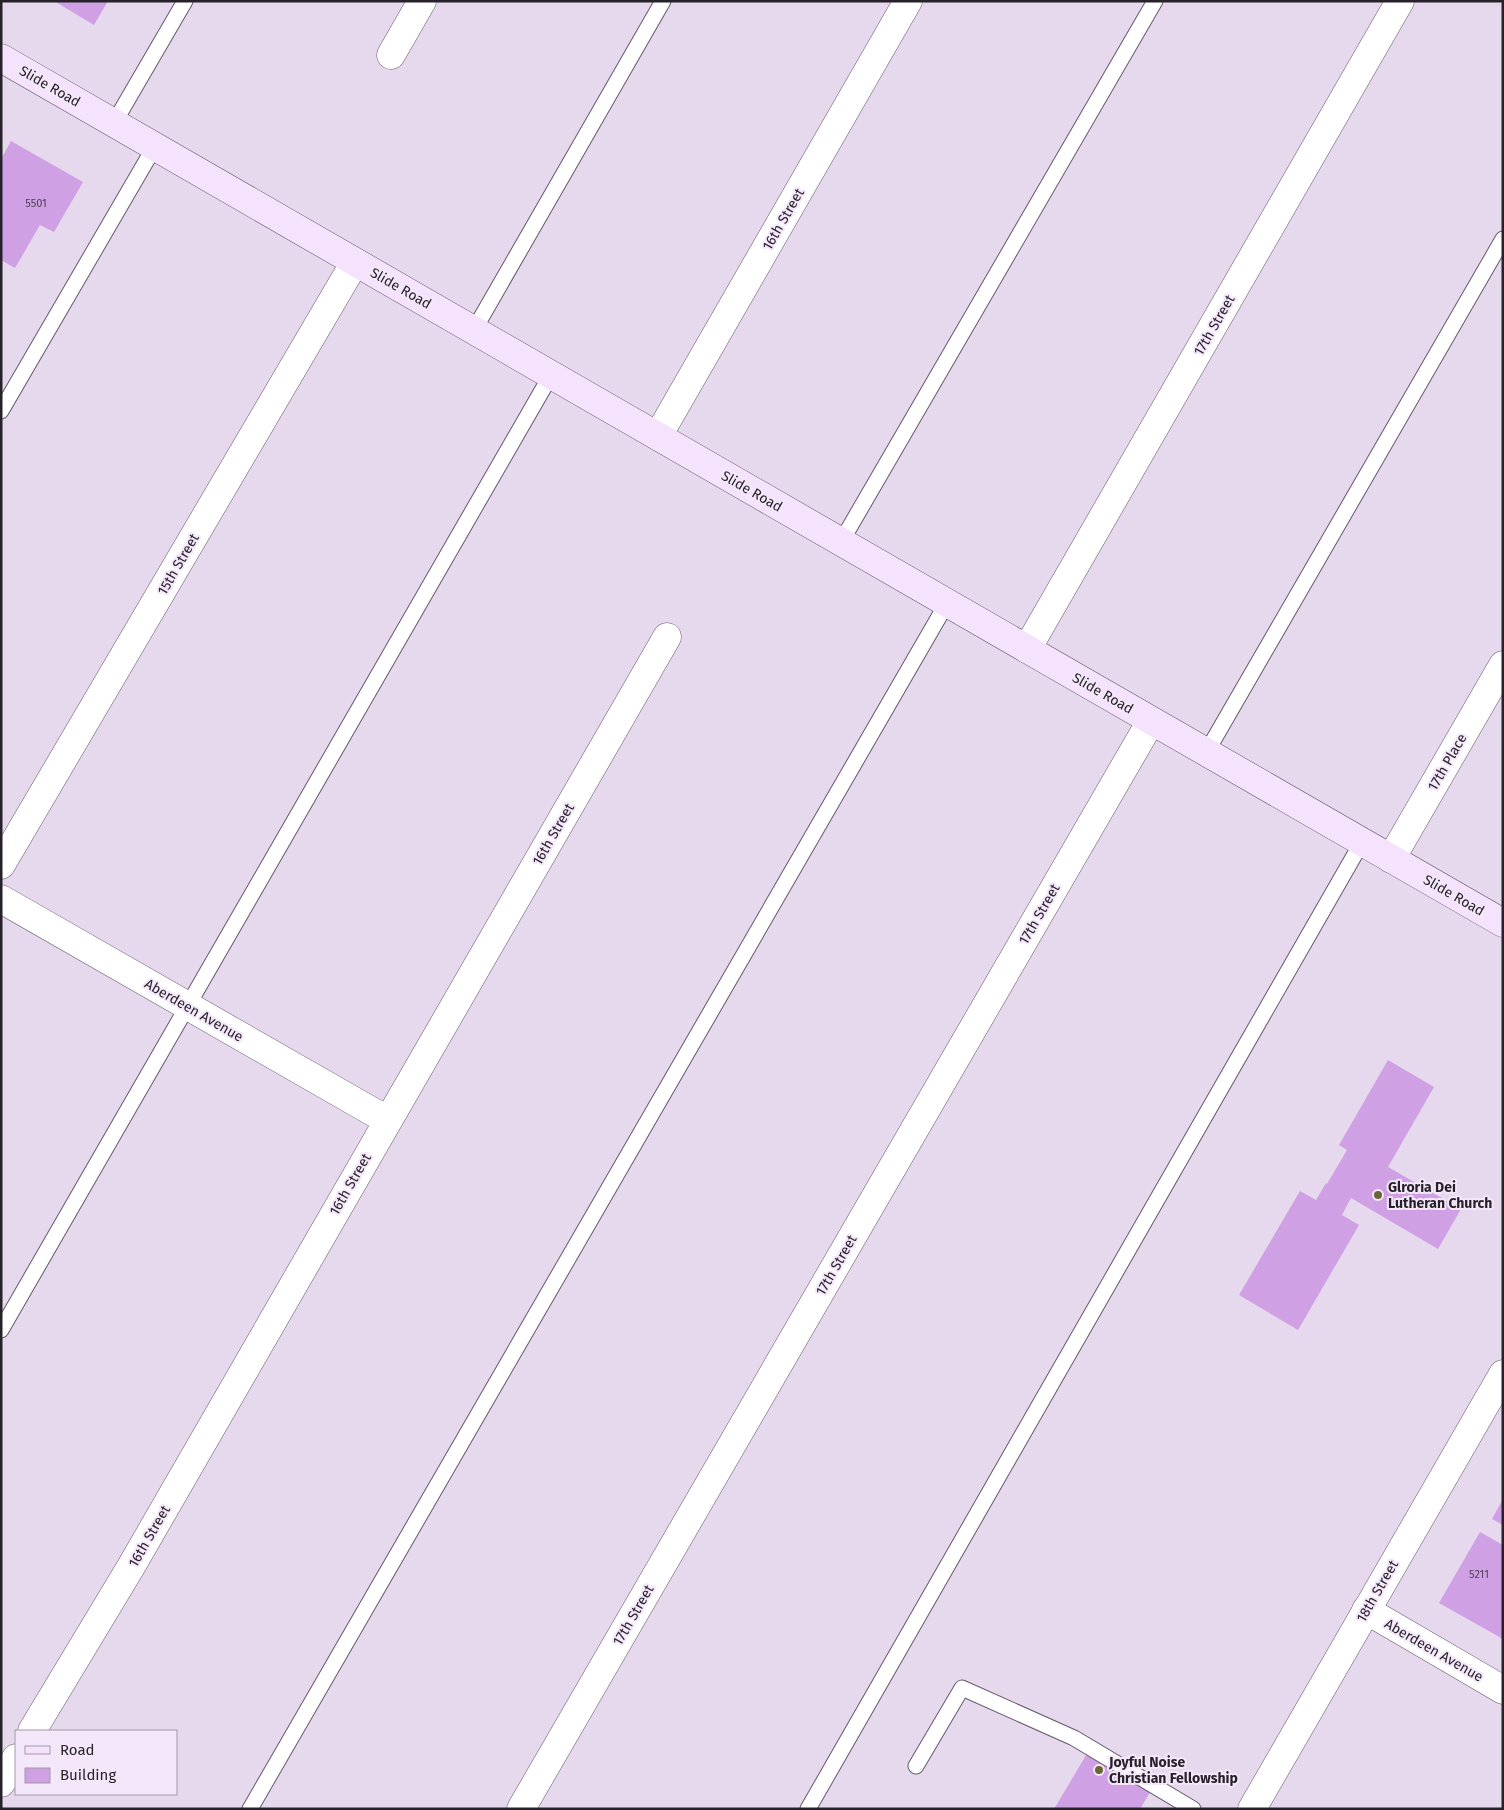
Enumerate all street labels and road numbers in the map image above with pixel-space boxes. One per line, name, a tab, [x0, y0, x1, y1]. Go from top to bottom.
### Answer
street label: Slide Road	[16, 62, 83, 111]
street label: 16th Street	[759, 185, 808, 253]
street label: Slide Road	[367, 264, 434, 313]
street label: 17th Street	[1190, 291, 1239, 359]
street label: Slide Road	[718, 467, 785, 516]
street label: 15th Street	[154, 530, 203, 598]
street label: Slide Road	[1069, 669, 1136, 718]
street label: 17th Place	[1424, 731, 1471, 794]
street label: 16th Street	[529, 800, 578, 868]
street label: Slide Road	[1420, 871, 1487, 920]
street label: 17th Street	[1015, 880, 1064, 948]
street label: Aberdeen Avenue	[141, 975, 246, 1046]
street label: 16th Street	[326, 1150, 375, 1218]
street label: 17th Street	[812, 1231, 861, 1299]
street label: 16th Street	[125, 1502, 174, 1570]
street label: 18th Street	[1353, 1556, 1402, 1625]
street label: 17th Street	[609, 1581, 658, 1649]
street label: Aberdeen Avenue	[1381, 1615, 1486, 1686]

